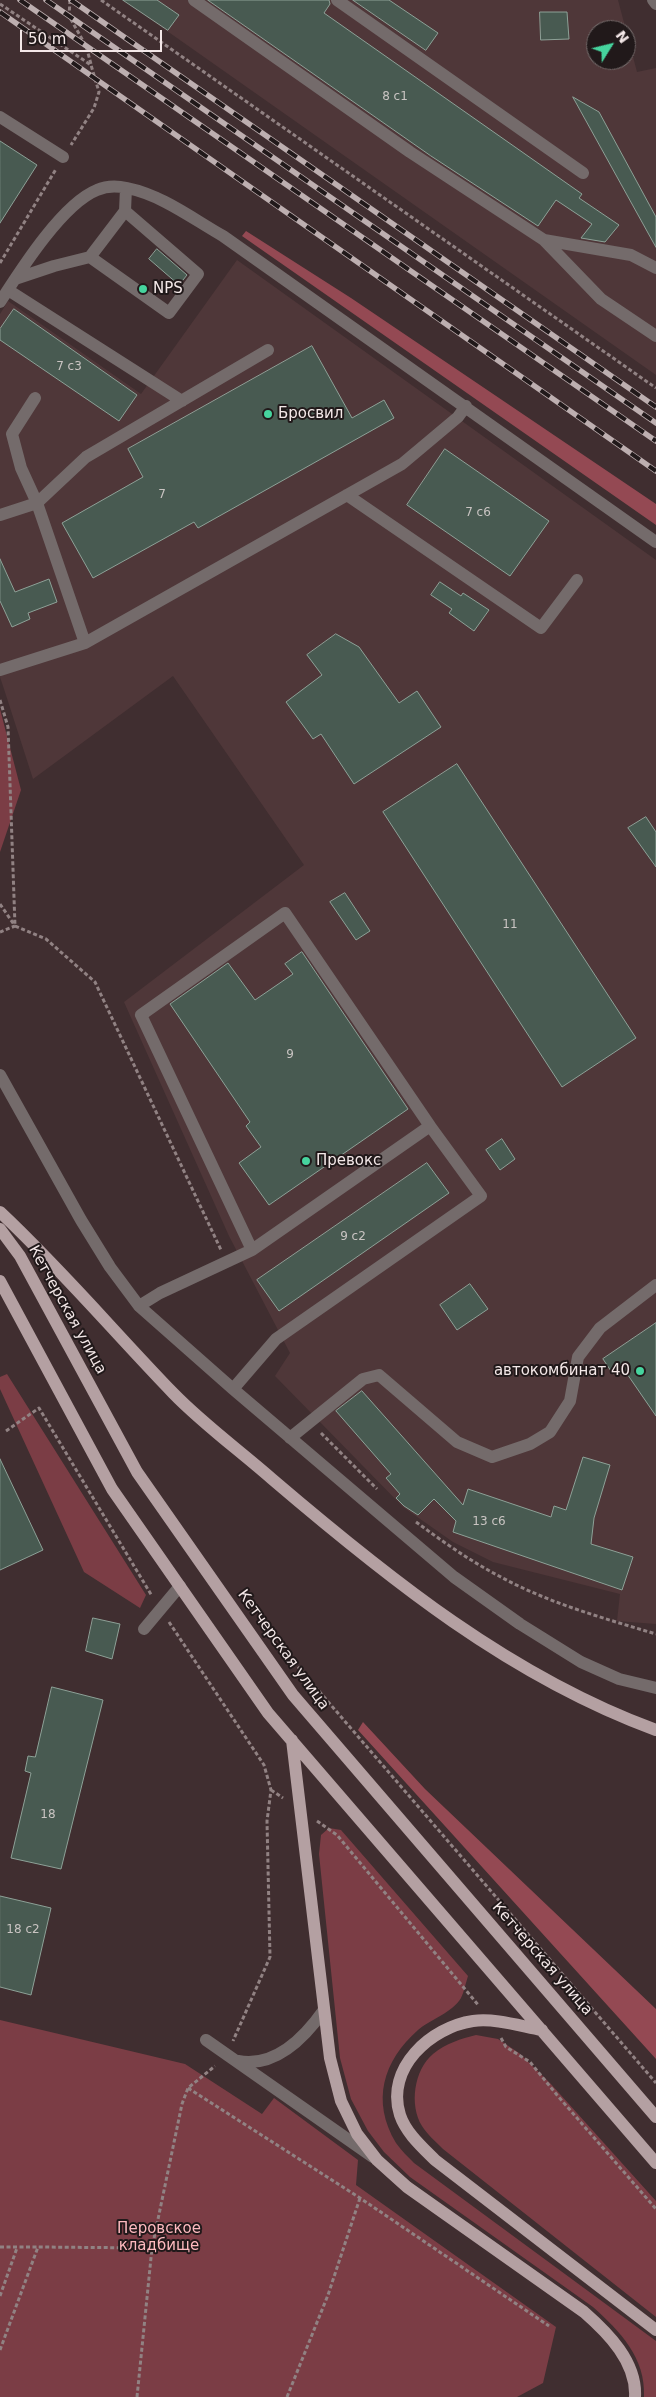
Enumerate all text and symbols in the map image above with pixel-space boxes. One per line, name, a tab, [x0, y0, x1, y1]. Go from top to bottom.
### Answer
scale bar	[22, 20, 165, 52]
north arrow	[586, 20, 636, 70]
text: N	[612, 27, 632, 46]
text: 50 m	[28, 30, 66, 48]
house number: 8 c1	[382, 90, 408, 104]
place label: NPS	[153, 280, 183, 298]
marker: NPS	[137, 283, 149, 295]
house number: 7 с3	[56, 360, 82, 374]
place label: Бросвил	[278, 405, 343, 423]
marker: Бросвил	[262, 408, 274, 420]
house number: 7	[158, 488, 166, 502]
house number: 7 с6	[465, 506, 491, 520]
house number: 11	[502, 918, 518, 932]
house number: 9	[286, 1048, 294, 1062]
place label: Превокс	[316, 1152, 381, 1170]
marker: Превокс	[300, 1155, 312, 1167]
house number: 9 с2	[340, 1230, 366, 1244]
street label: Кетчерская улица	[24, 1243, 110, 1377]
place label: автокомбинат 40	[494, 1362, 630, 1380]
marker: автокомбинат 40	[634, 1365, 646, 1377]
house number: 13 с6	[472, 1515, 506, 1529]
street label: Кетчерская улица	[233, 1586, 333, 1714]
house number: 18	[40, 1808, 56, 1822]
street label: Кетчерская улица	[488, 1899, 596, 2019]
house number: 18 с2	[6, 1923, 40, 1937]
park label: Перовское кладбище	[117, 2220, 201, 2255]

